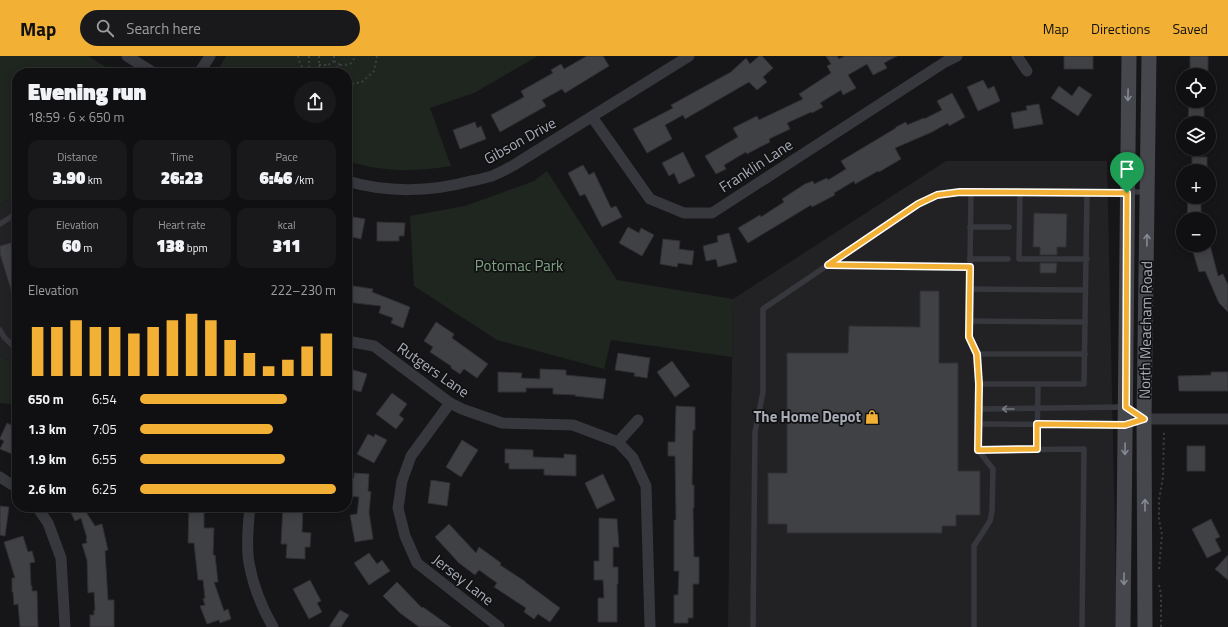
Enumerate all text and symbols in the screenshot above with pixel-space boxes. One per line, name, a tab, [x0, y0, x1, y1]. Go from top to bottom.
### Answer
search box	[80, 10, 360, 46]
text: Map	[20, 14, 56, 43]
icon: search	[94, 17, 116, 39]
text: Search here	[126, 17, 201, 40]
text: Map	[1043, 18, 1069, 39]
text: Directions	[1091, 18, 1150, 39]
text: Saved	[1172, 18, 1208, 39]
map controls	[1176, 68, 1216, 252]
button: locate	[1176, 68, 1216, 108]
text: Evening run	[28, 75, 146, 109]
button: share	[294, 81, 336, 123]
one-way arrow	[1124, 88, 1132, 101]
text: 18:59 · 6 × 650 m	[28, 107, 124, 127]
street label: Gibson Drive	[479, 111, 560, 170]
button: layers	[1176, 116, 1216, 156]
street label: Franklin Lane	[714, 133, 797, 198]
text: Distance	[57, 149, 97, 165]
text: Time	[171, 149, 193, 165]
text: Pace	[276, 149, 298, 165]
pin	[1110, 152, 1144, 193]
icon: arrive	[1116, 158, 1138, 180]
button: +	[1176, 164, 1216, 204]
text: 3.90	[52, 165, 85, 191]
text: 26:23	[161, 165, 203, 191]
text: 6:46	[259, 165, 292, 191]
text: km	[85, 172, 102, 188]
text: /km	[292, 172, 314, 188]
button: −	[1176, 212, 1216, 252]
text: Elevation	[56, 217, 99, 233]
text: Heart rate	[158, 217, 206, 233]
text: kcal	[278, 217, 296, 233]
text: 60	[62, 233, 81, 259]
text: 138	[156, 233, 184, 259]
text: 311	[273, 233, 301, 259]
one-way arrow	[1143, 234, 1151, 247]
text: m	[81, 240, 92, 256]
text: bpm	[184, 240, 208, 256]
park label: Potomac Park	[475, 254, 563, 277]
street label: North Meacham Road	[1133, 261, 1158, 399]
text: Elevation	[28, 280, 79, 300]
text: 222–230 m	[270, 280, 336, 300]
street label: Rutgers Lane	[392, 336, 474, 403]
text: 650 m	[28, 389, 64, 409]
text: 6:54	[92, 389, 117, 409]
place label: The Home Depot	[753, 405, 862, 428]
one-way arrow	[1002, 405, 1015, 413]
shop icon: The Home Depot	[864, 409, 880, 425]
text: 1.3 km	[28, 419, 66, 439]
text: 7:05	[92, 419, 117, 439]
one-way arrow	[1121, 442, 1129, 455]
text: 1.9 km	[28, 449, 66, 469]
text: 6:55	[92, 449, 117, 469]
text: 2.6 km	[28, 479, 66, 499]
text: 6:25	[92, 479, 117, 499]
one-way arrow	[1141, 499, 1149, 512]
street label: Jersey Lane	[428, 548, 499, 611]
one-way arrow	[1120, 572, 1128, 585]

